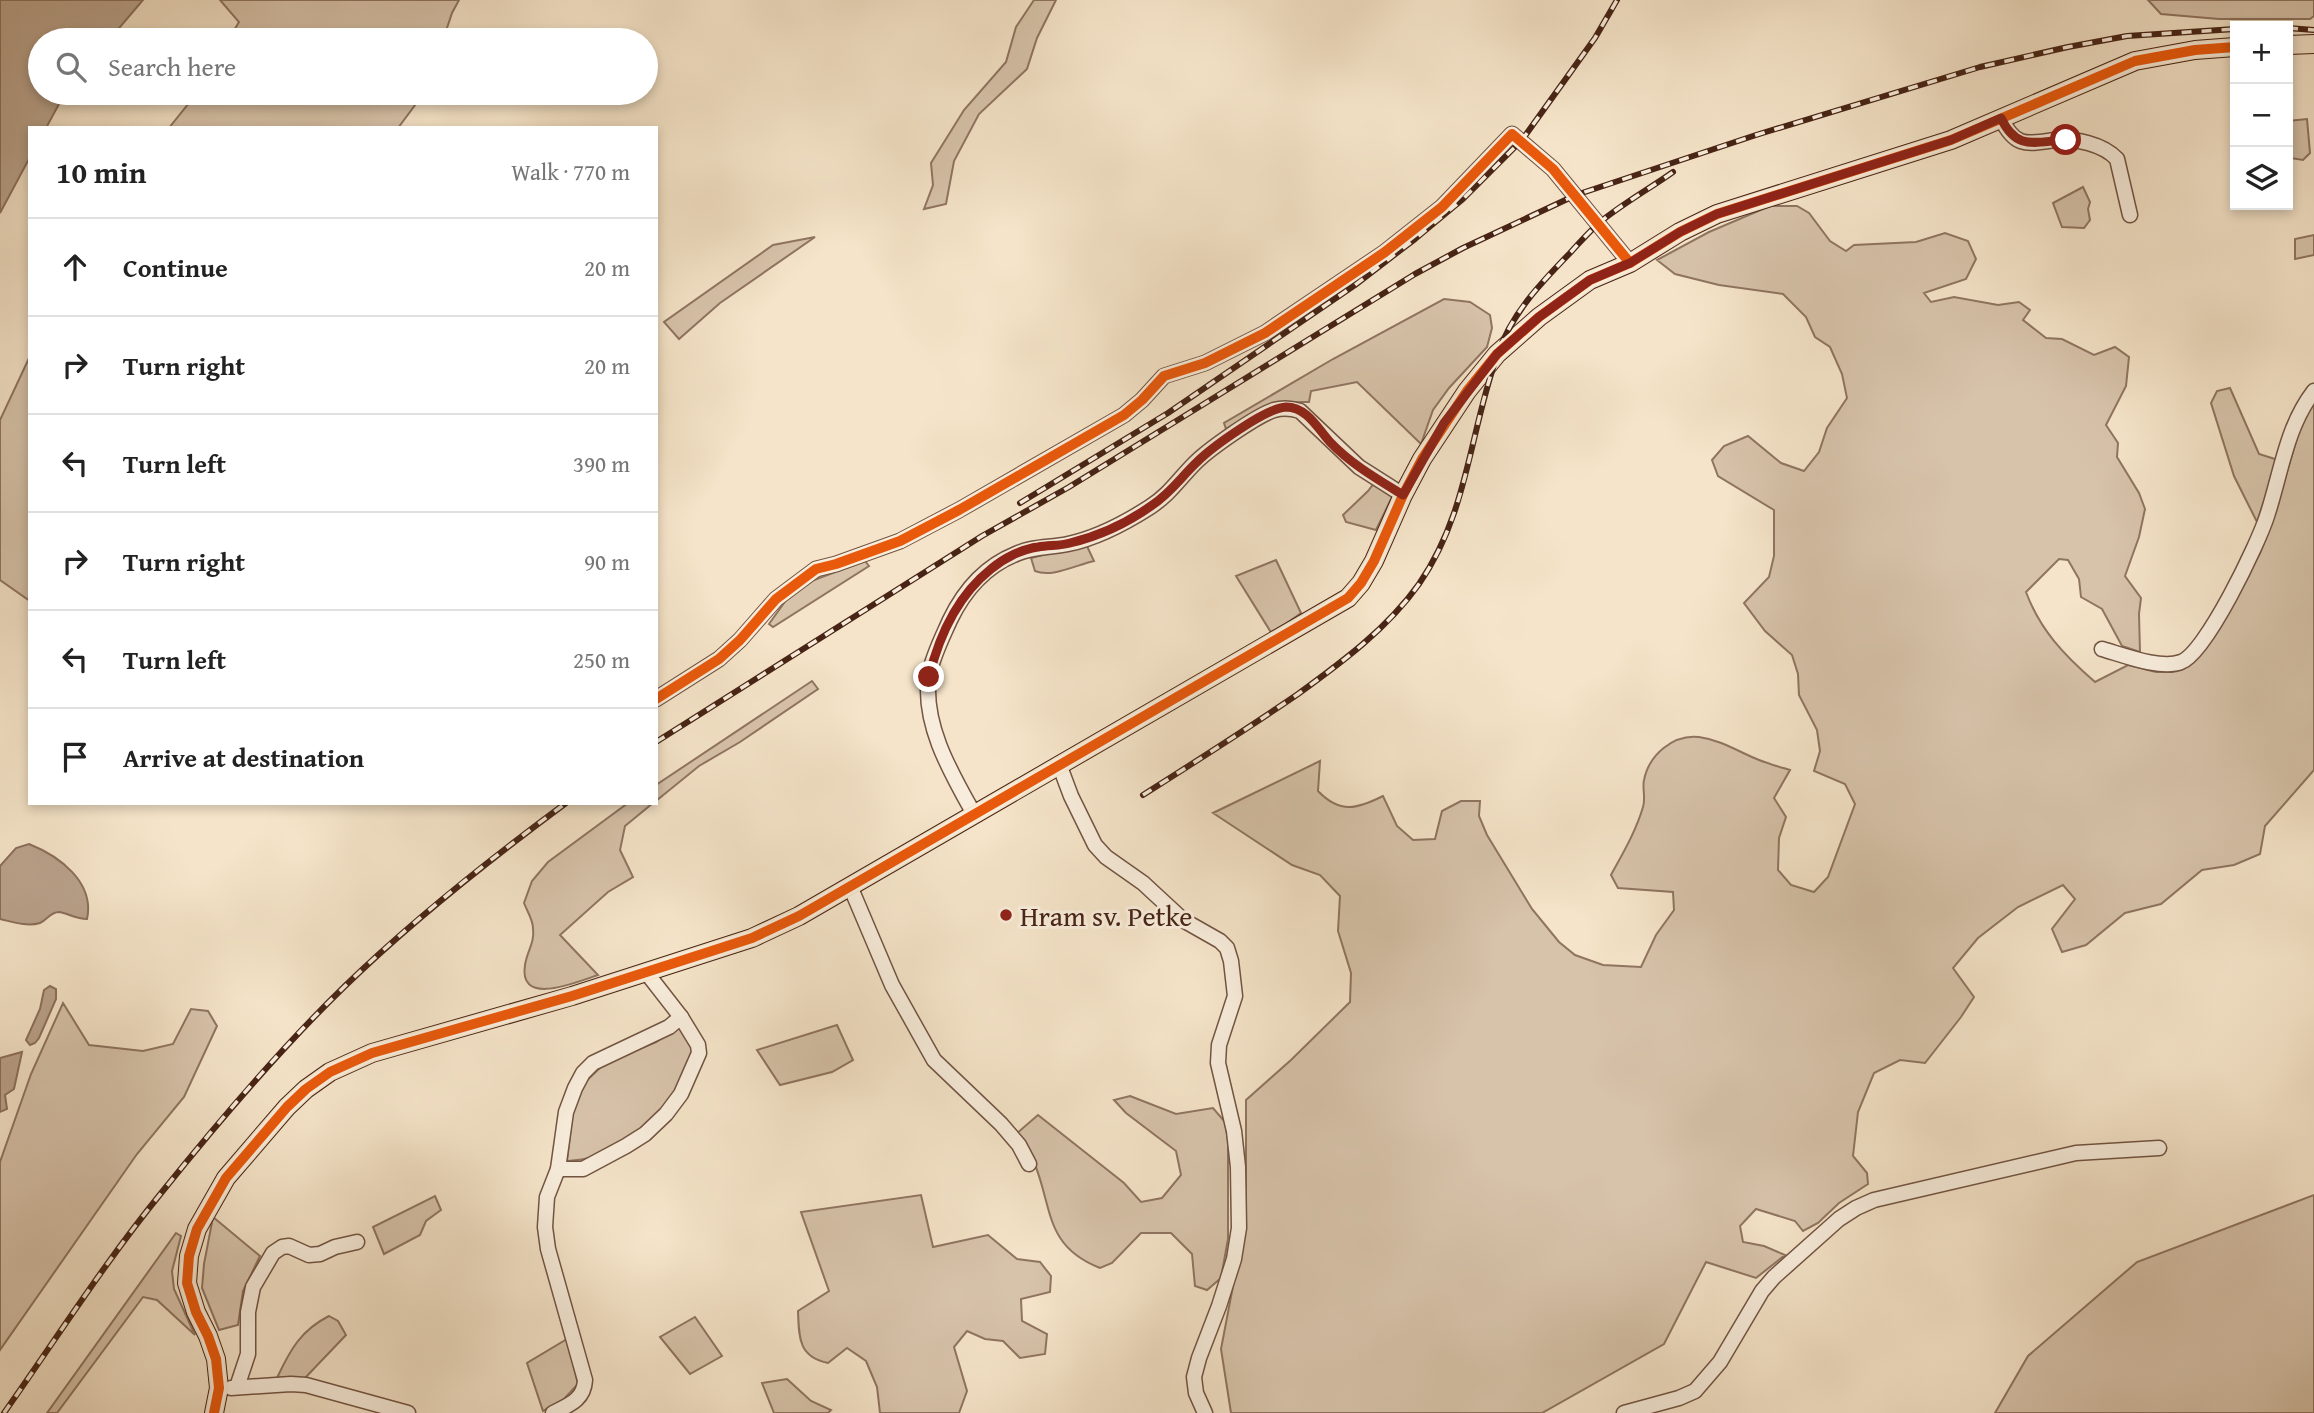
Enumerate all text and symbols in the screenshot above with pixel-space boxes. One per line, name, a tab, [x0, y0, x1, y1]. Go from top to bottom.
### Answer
map controls	[2230, 21, 2293, 210]
button: +	[2230, 21, 2293, 84]
search box	[28, 28, 658, 105]
text: Search here	[108, 47, 236, 86]
icon: search	[52, 48, 90, 86]
button: −	[2230, 84, 2293, 147]
route start	[2050, 124, 2081, 155]
button: layers	[2230, 147, 2293, 210]
text: 10 min	[56, 150, 146, 194]
text: Walk · 770 m	[511, 155, 630, 188]
icon: ahead	[56, 248, 94, 286]
text: Continue	[123, 248, 228, 287]
text: 20 m	[584, 251, 630, 284]
icon: right	[56, 346, 94, 384]
text: Turn right	[123, 346, 245, 385]
text: 20 m	[584, 349, 630, 382]
icon: left	[56, 444, 94, 482]
text: Turn left	[123, 444, 226, 483]
text: 390 m	[573, 447, 630, 480]
icon: right	[56, 542, 94, 580]
text: Turn right	[123, 542, 245, 581]
text: 90 m	[584, 545, 630, 578]
icon: left	[56, 640, 94, 678]
text: Turn left	[123, 640, 226, 679]
text: 250 m	[573, 643, 630, 676]
route end	[913, 661, 944, 692]
icon: arrive	[56, 738, 94, 776]
text: Arrive at destination	[123, 738, 364, 777]
place label: Hram sv. Petke	[1020, 895, 1192, 936]
marker: Hram sv. Petke	[998, 907, 1014, 923]

